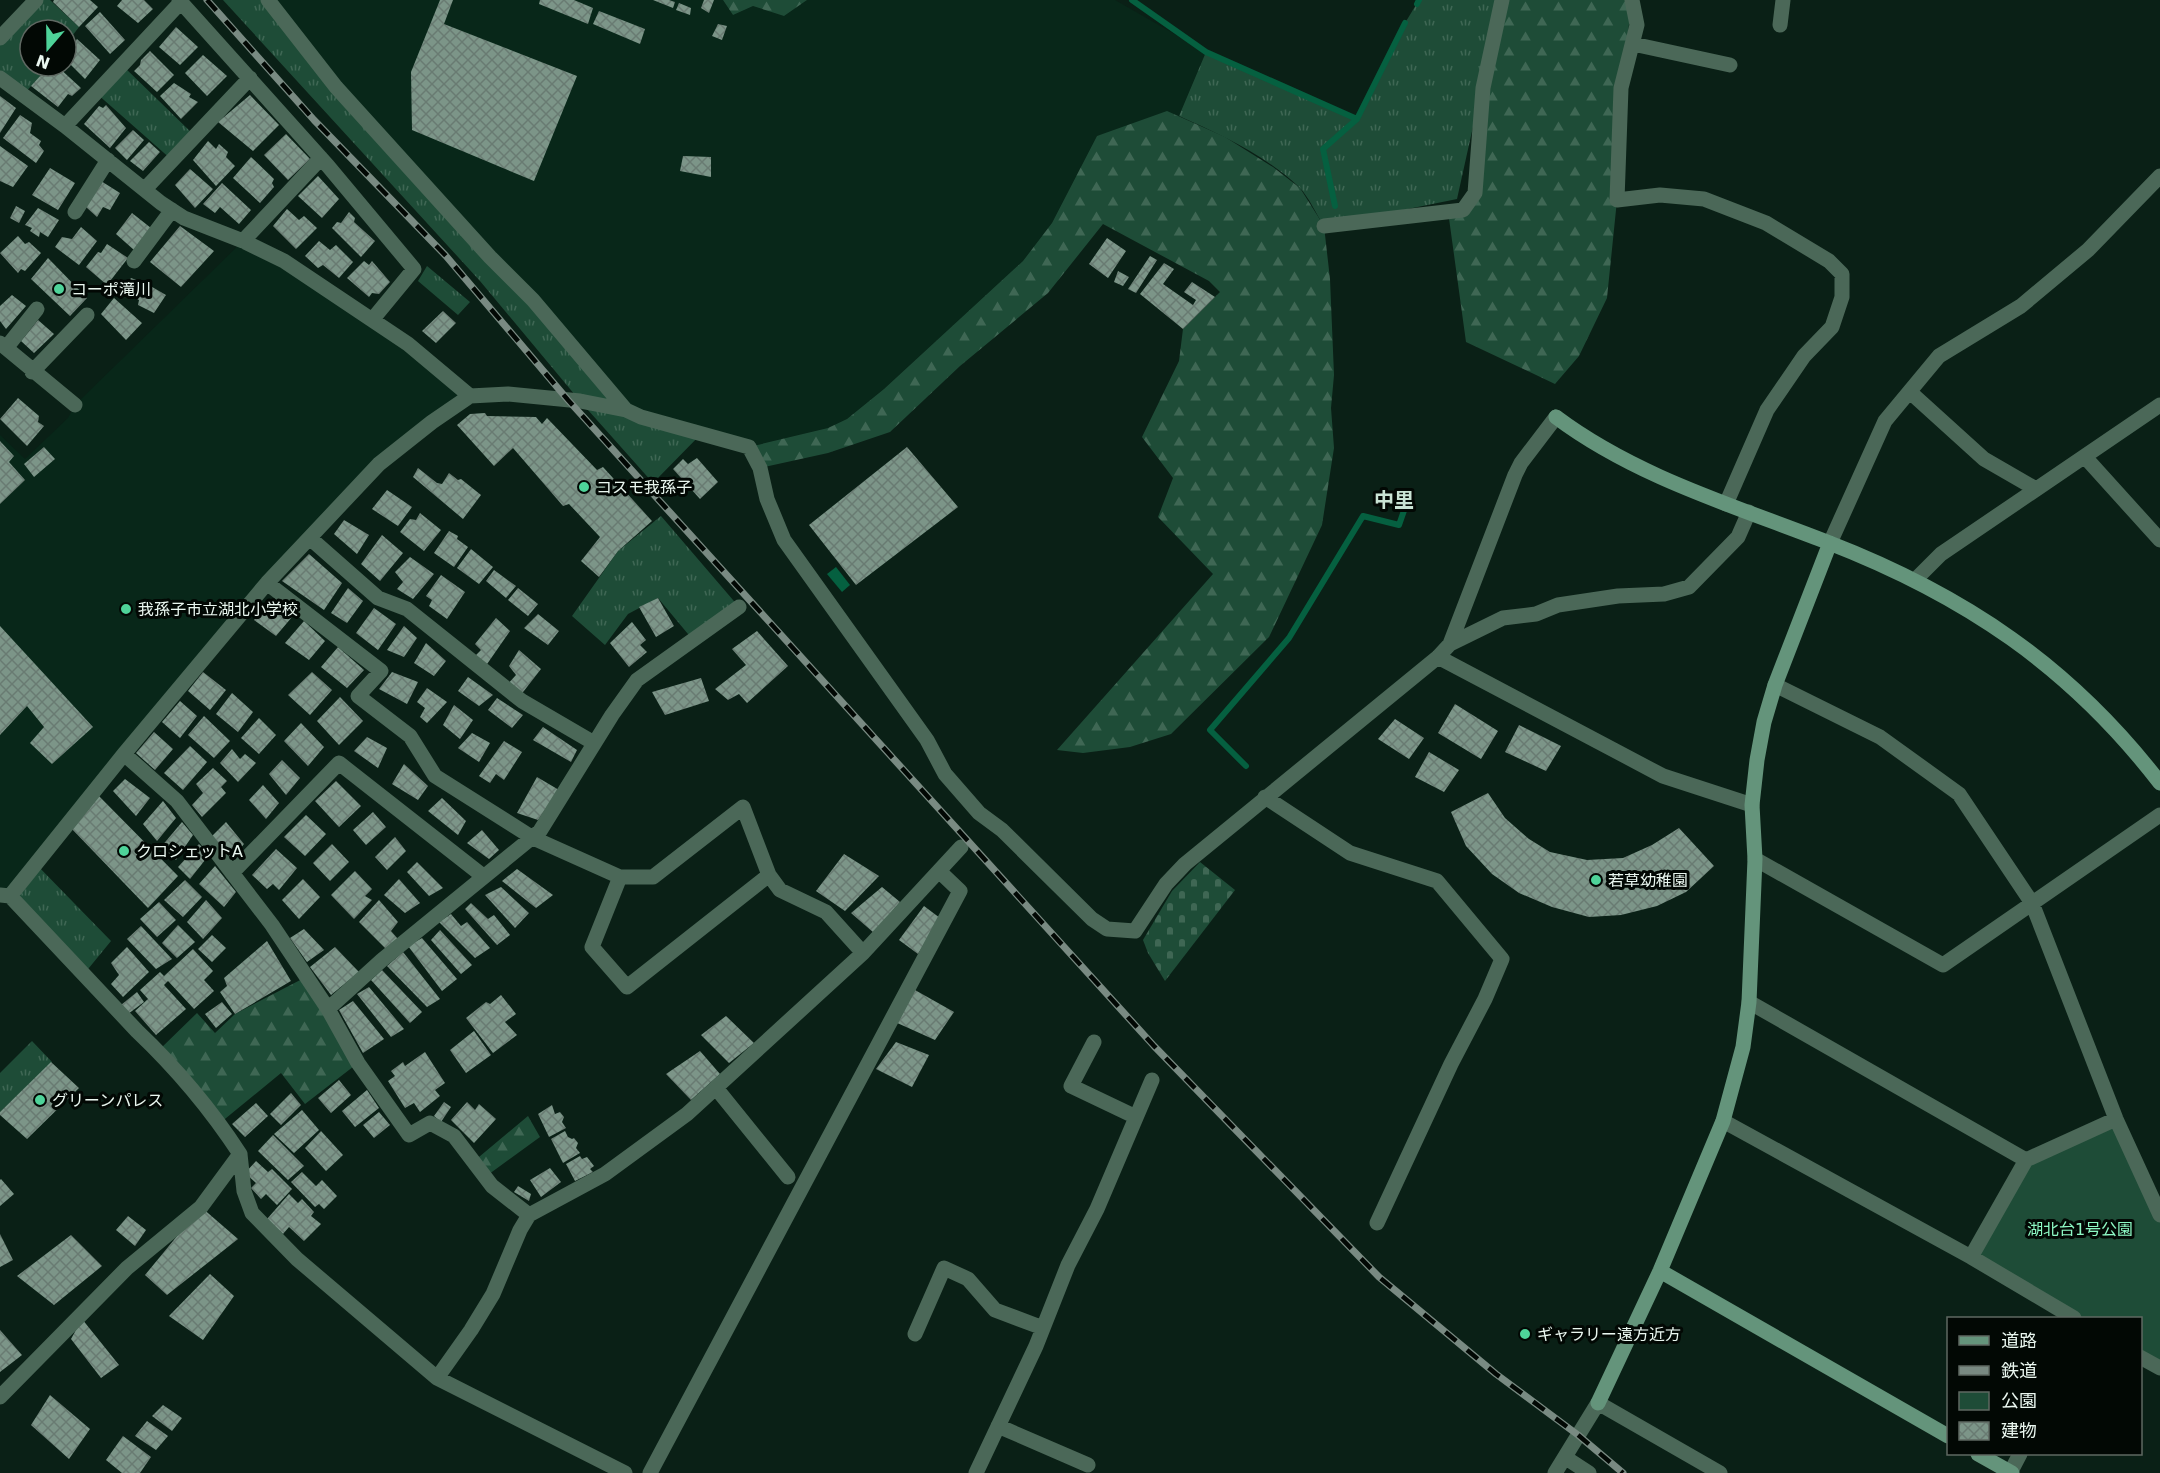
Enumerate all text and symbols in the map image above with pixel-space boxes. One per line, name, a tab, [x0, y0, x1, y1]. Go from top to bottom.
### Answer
north arrow	[18, 18, 78, 78]
text: N	[33, 50, 53, 73]
place label: コーポ滝川	[71, 280, 151, 299]
marker: コーポ滝川	[52, 282, 66, 296]
place label: コスモ我孫子	[596, 478, 692, 497]
marker: コスモ我孫子	[577, 480, 591, 494]
district label: 中里	[1374, 488, 1414, 512]
place label: 我孫子市立湖北小学校	[138, 600, 298, 619]
marker: 我孫子市立湖北小学校	[119, 602, 133, 616]
place label: クロシェットA	[136, 842, 243, 861]
marker: クロシェットA	[117, 844, 131, 858]
place label: 若草幼稚園	[1608, 871, 1688, 890]
marker: 若草幼稚園	[1589, 873, 1603, 887]
place label: グリーンパレス	[52, 1091, 163, 1110]
marker: グリーンパレス	[33, 1093, 47, 1107]
park label: 湖北台1号公園	[2027, 1220, 2133, 1239]
legend	[1947, 1317, 2142, 1455]
place label: ギャラリー遠方近方	[1537, 1325, 1681, 1344]
marker: ギャラリー遠方近方	[1518, 1327, 1532, 1341]
text: 道路	[2001, 1330, 2037, 1351]
text: 鉄道	[2001, 1360, 2037, 1381]
text: 公園	[2001, 1390, 2037, 1411]
text: 建物	[2001, 1420, 2037, 1441]

